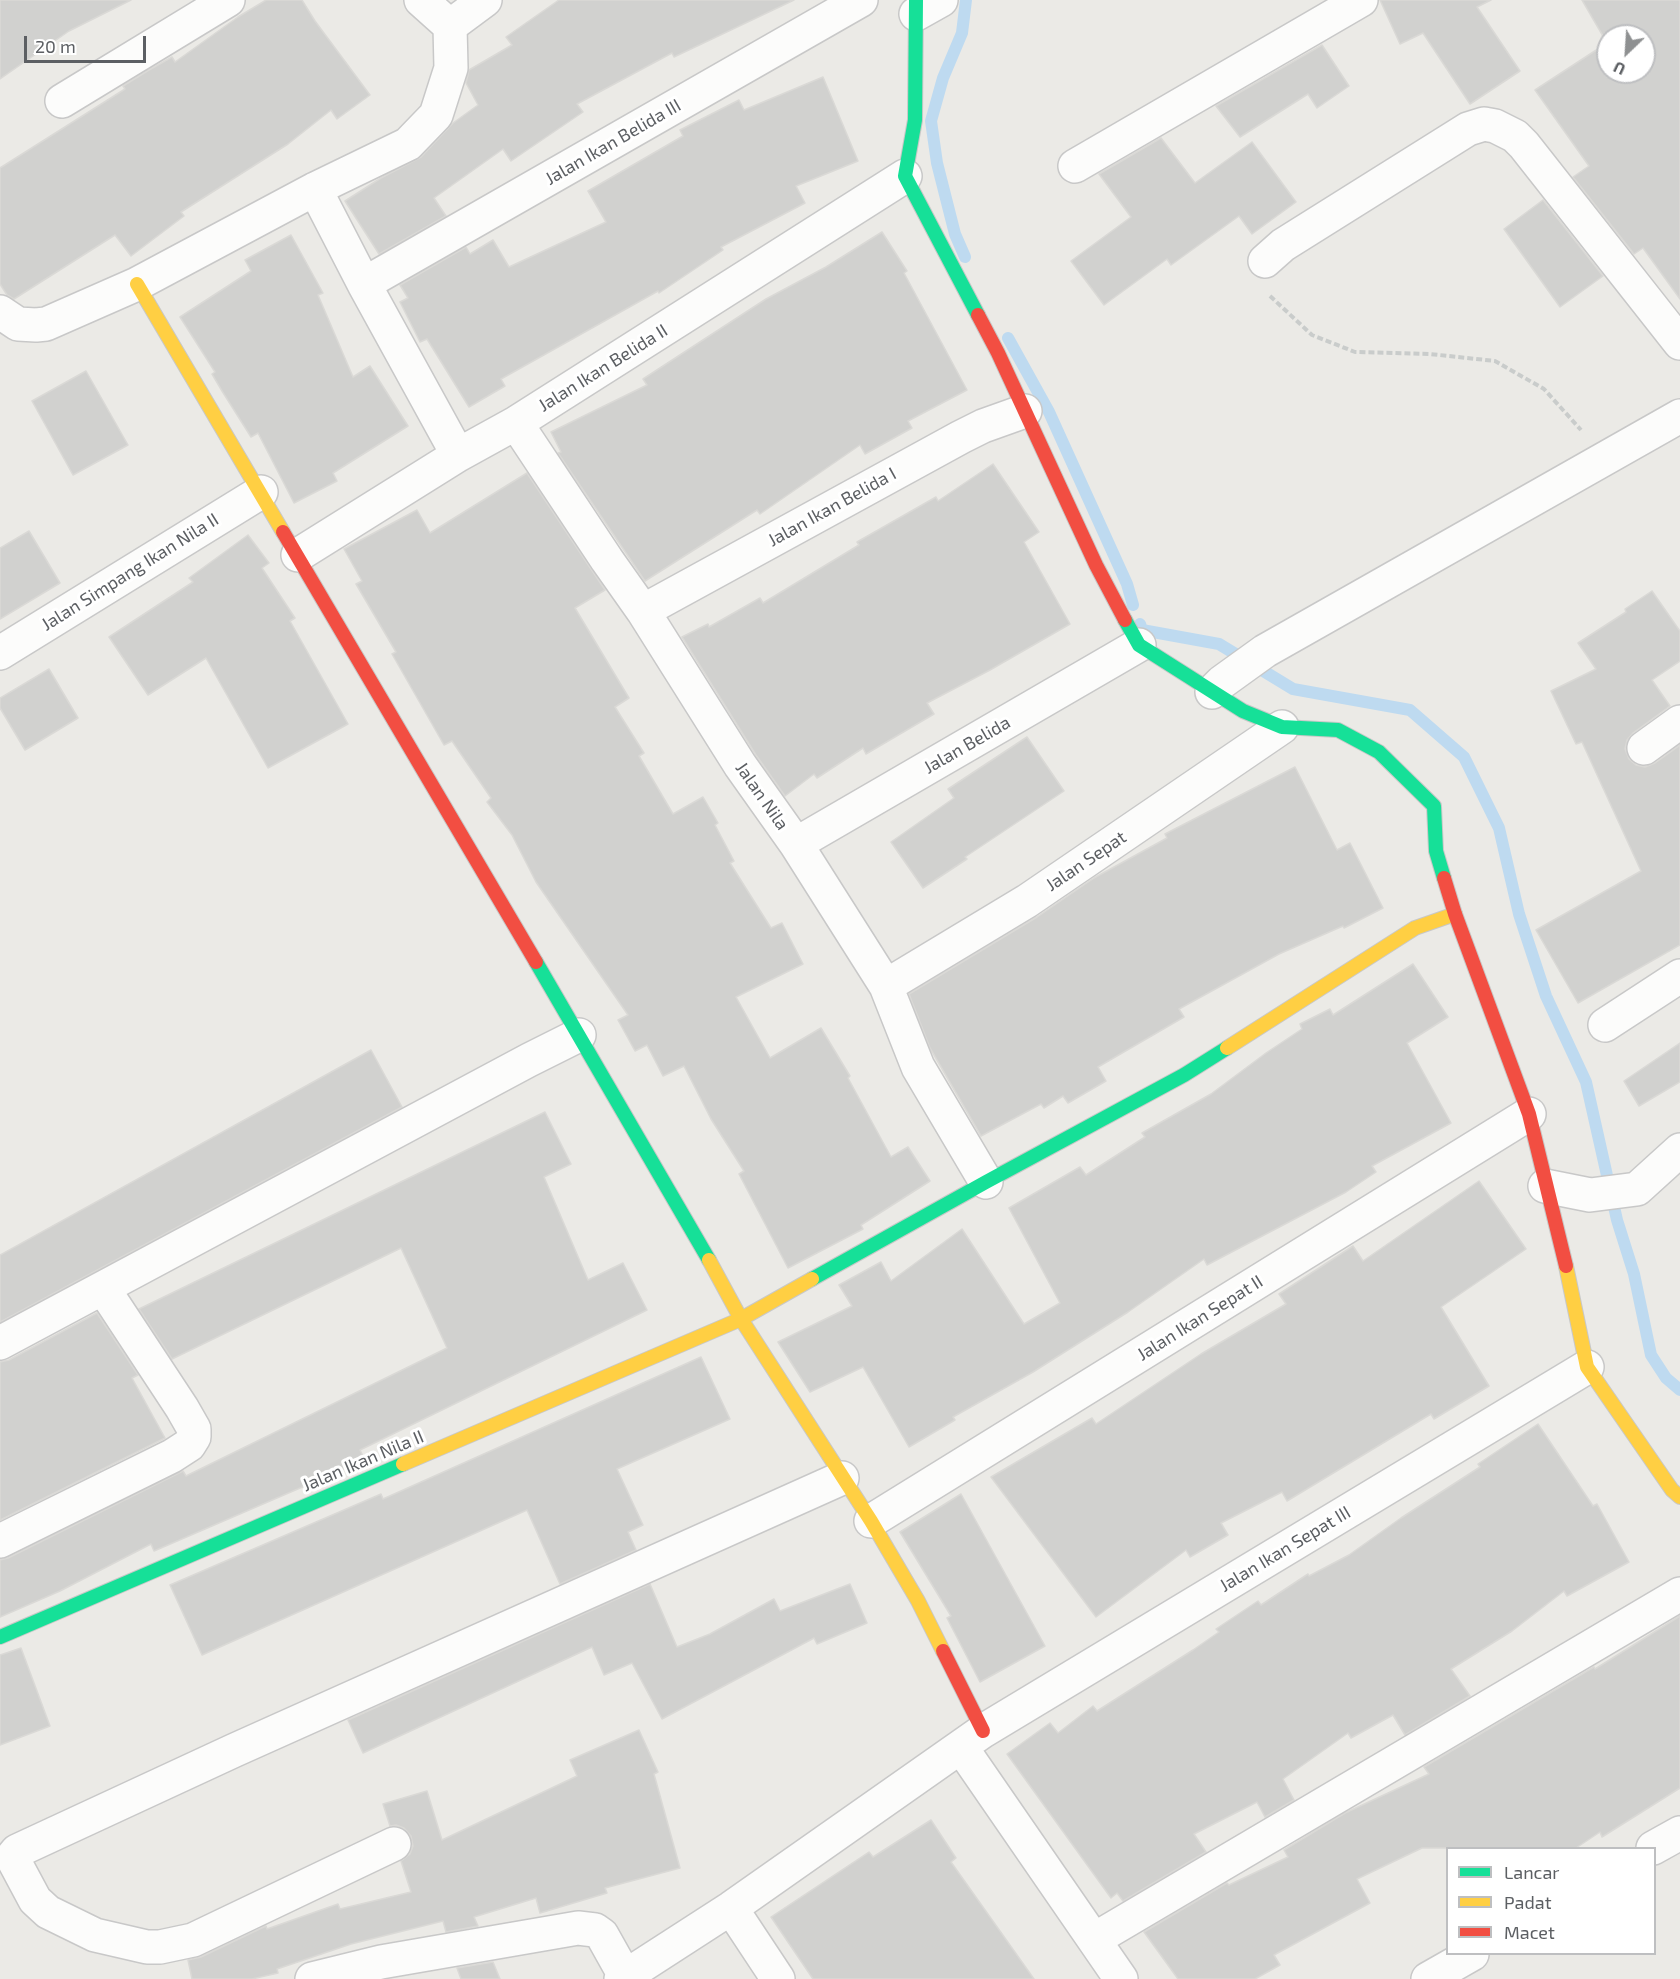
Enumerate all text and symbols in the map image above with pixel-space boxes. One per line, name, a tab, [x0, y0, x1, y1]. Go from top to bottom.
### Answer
scale bar	[27, 24, 148, 62]
north arrow	[1596, 24, 1656, 84]
text: 20 m	[35, 35, 76, 57]
text: U	[1610, 58, 1628, 80]
street label: Jalan Ikan Belida III	[541, 94, 685, 190]
street label: Jalan Ikan Belida II	[534, 320, 672, 416]
street label: Jalan Ikan Belida I	[764, 463, 900, 551]
street label: Jalan Simpang Ikan Nila II	[37, 509, 223, 635]
street label: Jalan Belida	[920, 712, 1014, 778]
street label: Jalan Nila	[731, 758, 793, 834]
street label: Jalan Sepat	[1042, 826, 1130, 896]
street label: Jalan Ikan Sepat II	[1133, 1271, 1267, 1365]
street label: Jalan Ikan Nila II	[299, 1426, 427, 1496]
street label: Jalan Ikan Sepat III	[1216, 1501, 1354, 1597]
legend	[1446, 1847, 1656, 1955]
text: Lancar	[1504, 1861, 1560, 1883]
text: Padat	[1504, 1891, 1551, 1913]
text: Macet	[1504, 1921, 1555, 1943]

